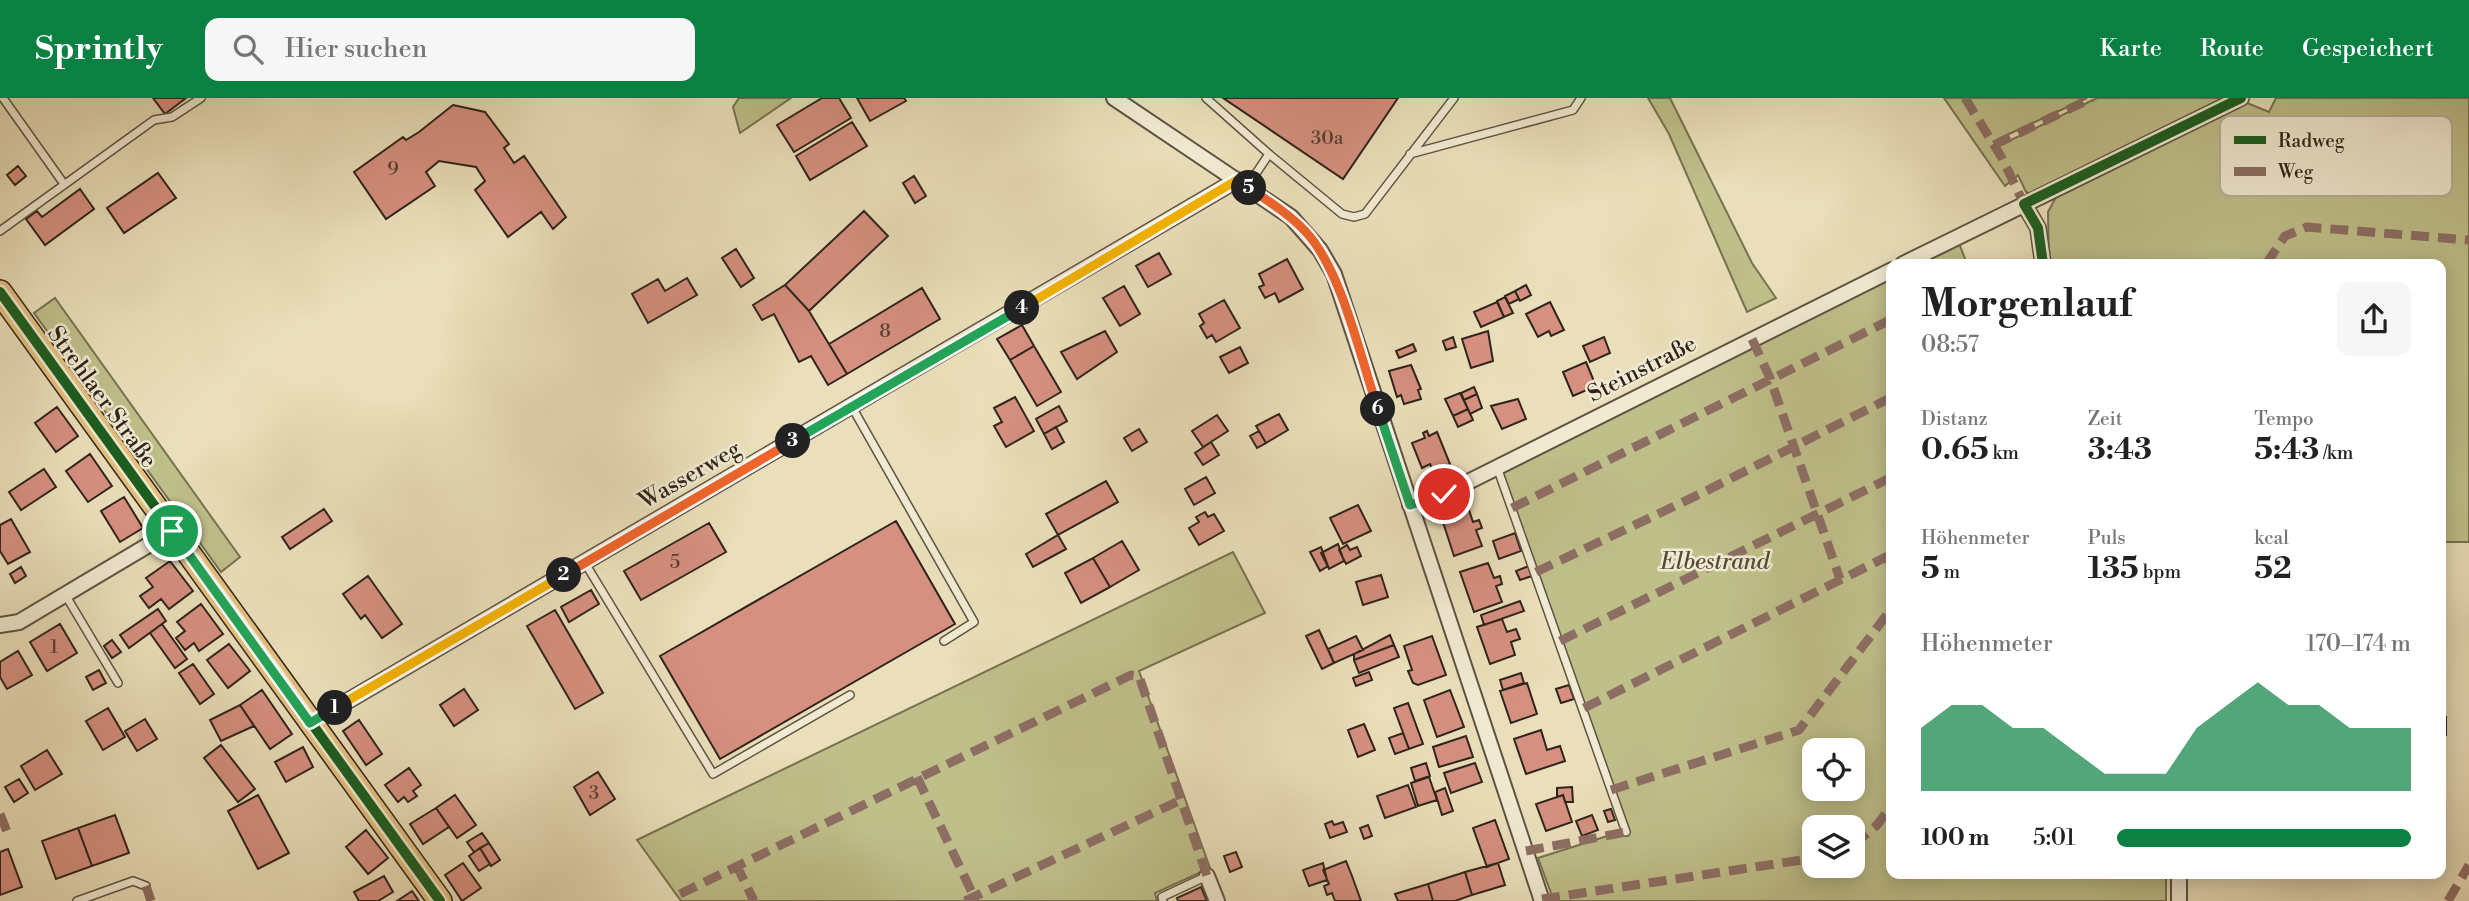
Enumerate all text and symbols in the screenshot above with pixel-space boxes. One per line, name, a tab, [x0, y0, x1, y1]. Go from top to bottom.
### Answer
search box	[205, 18, 695, 81]
text: Sprintly	[35, 29, 163, 70]
icon: search	[229, 30, 267, 68]
text: Hier suchen	[285, 33, 427, 65]
text: Karte	[2100, 34, 2162, 64]
text: Route	[2200, 34, 2264, 64]
text: Gespeichert	[2302, 34, 2434, 64]
legend	[2220, 116, 2452, 196]
house number: 30a	[1311, 126, 1344, 150]
text: Radweg	[2278, 129, 2345, 153]
house number: 9	[387, 157, 399, 181]
text: Weg	[2277, 160, 2314, 184]
pin: 5	[1232, 170, 1266, 206]
text: 5	[1243, 175, 1254, 199]
text: Morgenlauf	[1921, 281, 2132, 328]
button: share	[2337, 282, 2411, 356]
pin: 4	[1004, 290, 1040, 326]
text: 4	[1015, 295, 1028, 319]
house number: 8	[879, 319, 891, 343]
street label: Strehlaer Straße	[41, 321, 163, 473]
street label: Steinstraße	[1583, 330, 1701, 408]
text: 08:57	[1921, 331, 1979, 359]
pin: 6	[1360, 392, 1396, 426]
text: 6	[1372, 396, 1383, 420]
text: Distanz	[1921, 407, 1988, 431]
text: Zeit	[2088, 407, 2122, 431]
text: Tempo	[2254, 407, 2314, 431]
pin: 3	[776, 424, 810, 458]
text: 3	[787, 428, 798, 452]
text: 0.65	[1921, 431, 1989, 469]
text: 3:43	[2088, 431, 2152, 469]
text: 5:43	[2254, 431, 2319, 469]
street label: Wasserweg	[633, 435, 746, 516]
text: km	[1989, 441, 2019, 465]
text: /km	[2319, 441, 2353, 465]
pin	[1414, 464, 1474, 524]
icon: check	[1425, 475, 1463, 513]
pin	[142, 501, 202, 561]
icon: arrive	[153, 512, 191, 550]
text: Höhenmeter	[1921, 526, 2030, 550]
text: Puls	[2088, 526, 2126, 550]
text: kcal	[2254, 526, 2289, 550]
park label: Elbestrand	[1660, 548, 1771, 576]
house number: 5	[670, 550, 680, 574]
text: 5	[1921, 550, 1940, 588]
text: 135	[2088, 550, 2139, 588]
text: 52	[2254, 550, 2292, 588]
pin: 2	[546, 558, 582, 592]
text: m	[1940, 560, 1960, 584]
text: bpm	[2139, 560, 2181, 584]
text: 2	[558, 562, 569, 586]
text: Höhenmeter	[1921, 630, 2053, 658]
text: 170–174 m	[2306, 630, 2411, 658]
house number: 1	[50, 635, 58, 659]
pin: 1	[318, 690, 352, 726]
text: 1	[330, 695, 339, 719]
map controls	[1802, 738, 1865, 878]
button: locate	[1802, 738, 1865, 801]
house number: 3	[589, 781, 599, 805]
button: layers	[1802, 815, 1865, 878]
text: 100 m	[1921, 824, 1989, 852]
text: 5:01	[2033, 824, 2075, 852]

